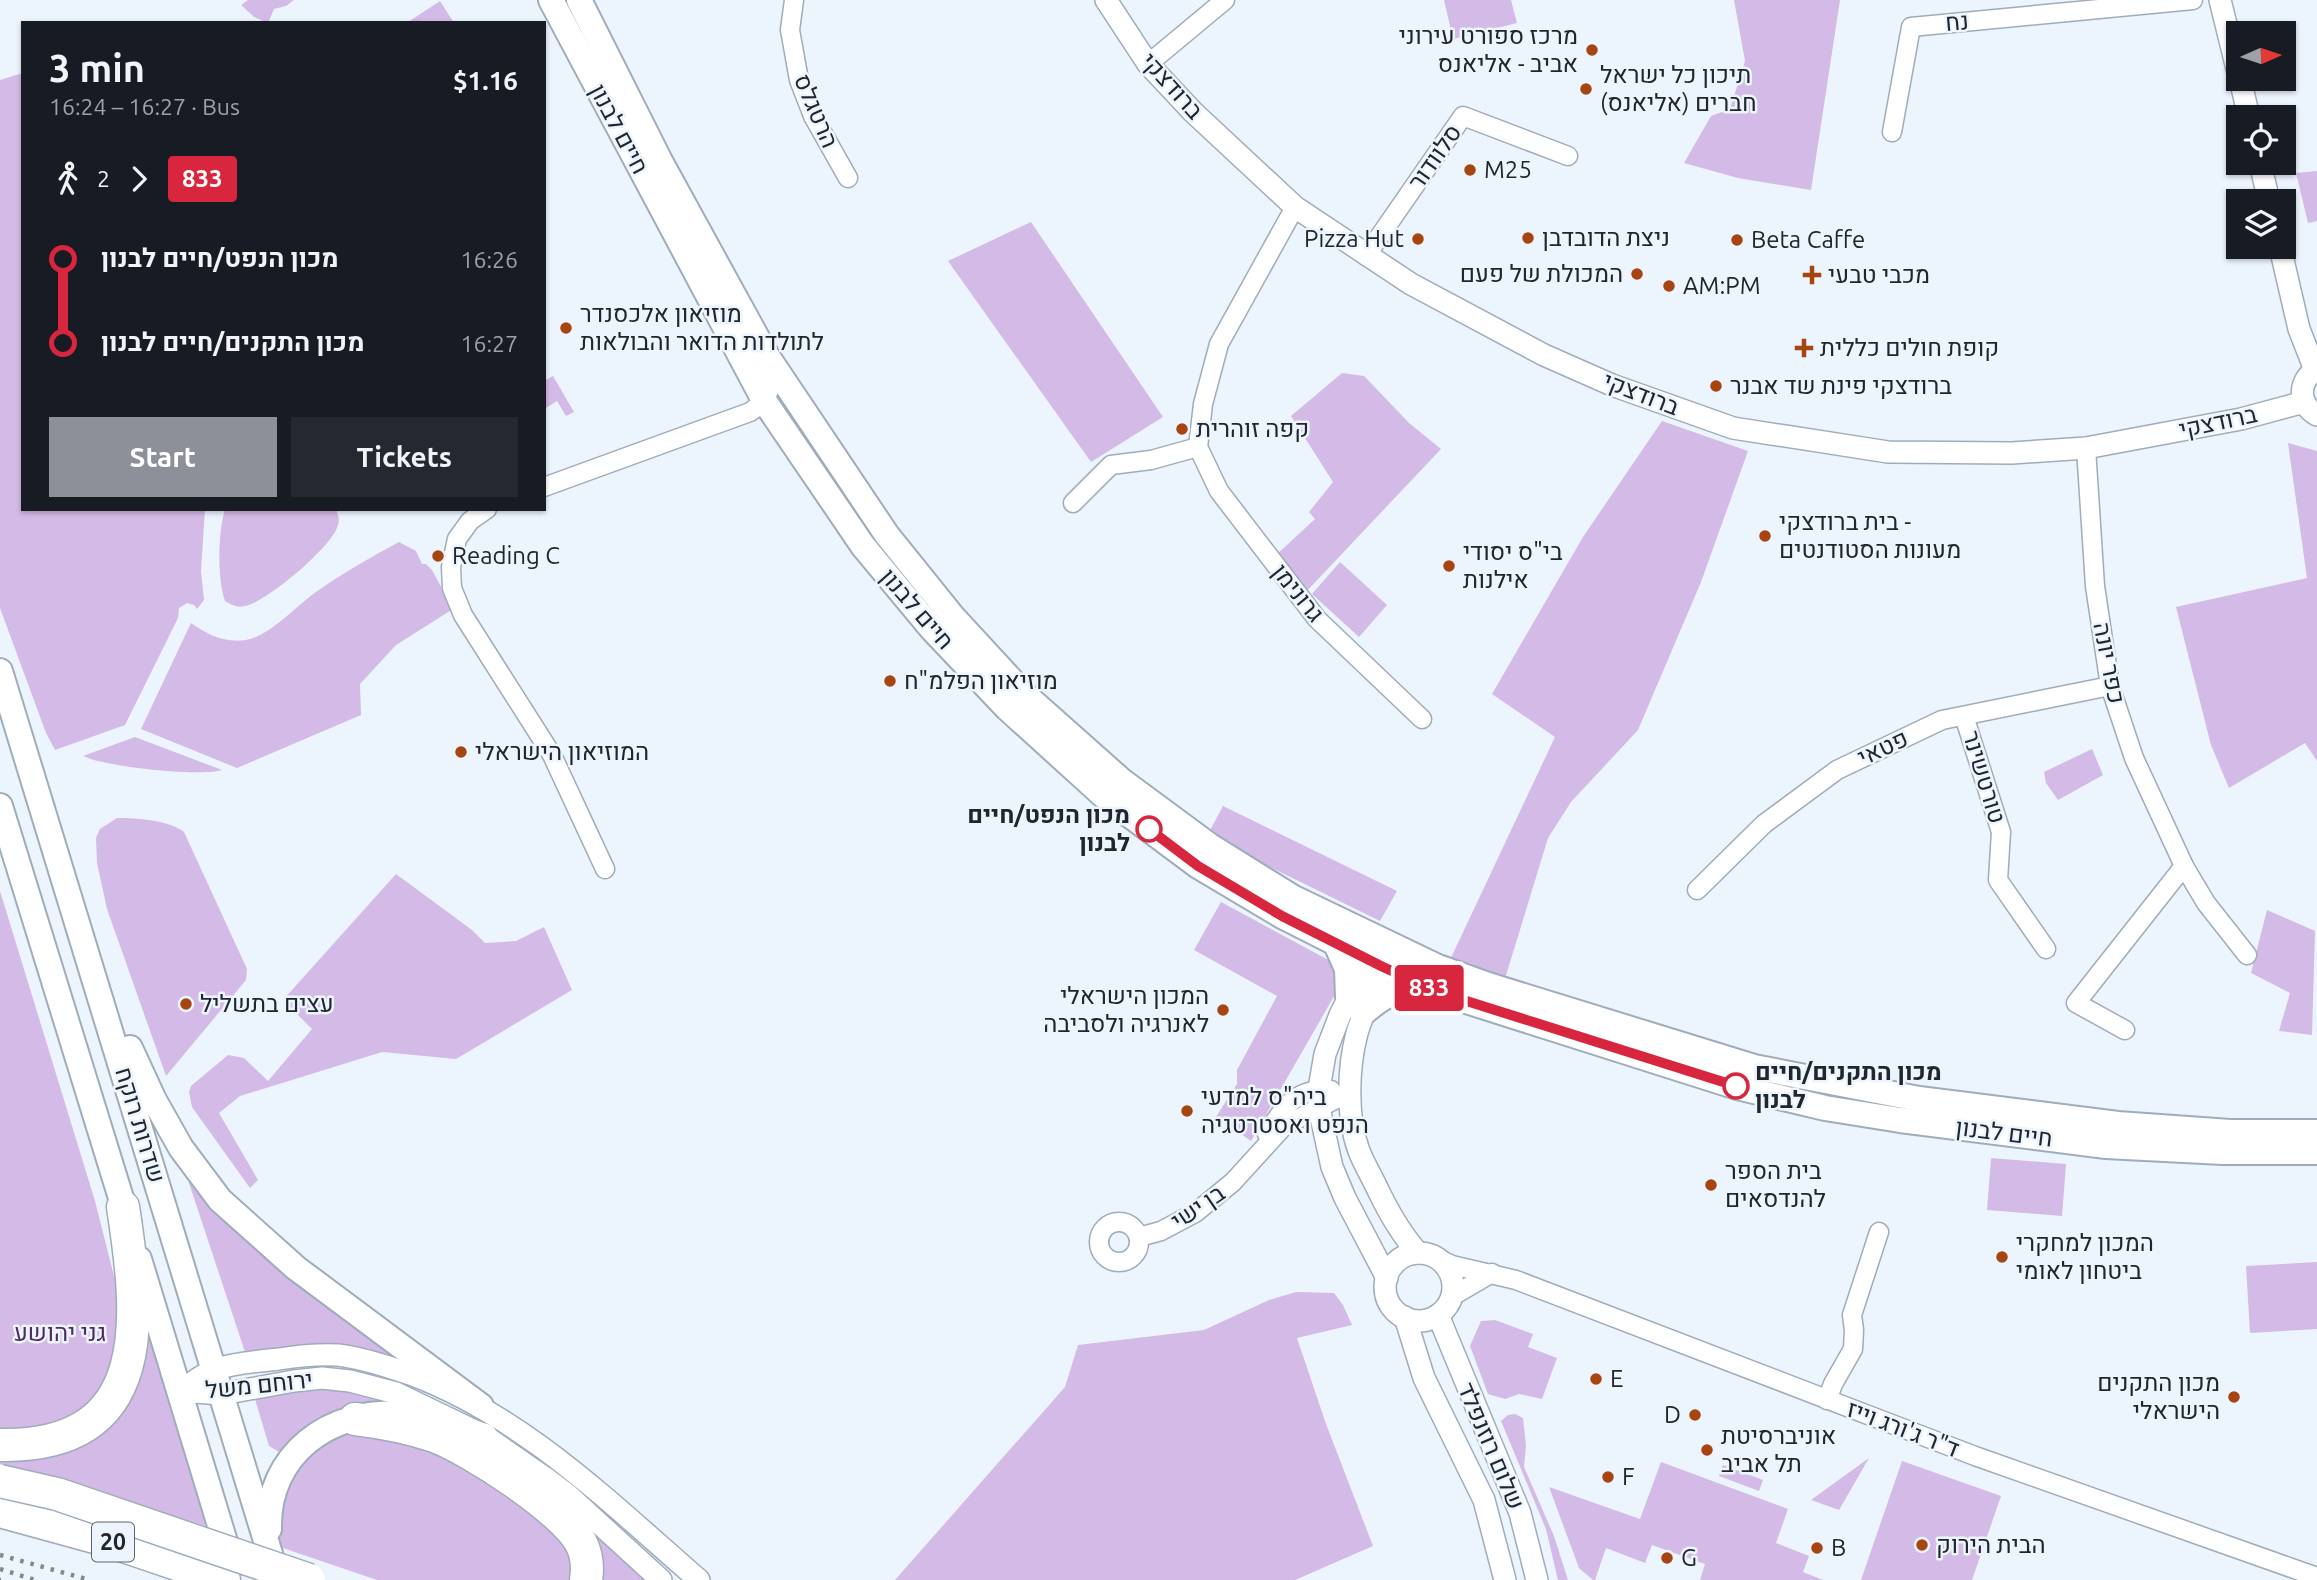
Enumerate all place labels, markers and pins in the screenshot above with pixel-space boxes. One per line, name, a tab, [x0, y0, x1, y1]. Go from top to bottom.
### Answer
place label: מרכז ספורט עירוני אביב - אליאנס	[1399, 22, 1578, 77]
marker: מרכז ספורט עירוני אביב - אליאנס	[1584, 42, 1600, 58]
place label: תיכון כל ישראל חברים (אליאנס)	[1600, 61, 1756, 116]
marker: תיכון כל ישראל חברים (אליאנס)	[1578, 81, 1594, 97]
place label: M25	[1484, 156, 1532, 183]
marker: M25	[1462, 162, 1478, 178]
place label: ניצת הדובדבן	[1542, 224, 1670, 251]
place label: Pizza Hut	[1304, 225, 1405, 252]
place label: Beta Caffe	[1751, 226, 1865, 253]
marker: ניצת הדובדבן	[1520, 230, 1536, 246]
marker: Pizza Hut	[1410, 231, 1426, 247]
marker: Beta Caffe	[1729, 232, 1745, 248]
place label: המכולת של פעם	[1460, 260, 1623, 287]
place label: מכבי טבעי	[1828, 261, 1930, 288]
marker: מכבי טבעי	[1802, 265, 1822, 285]
marker: המכולת של פעם	[1629, 266, 1645, 282]
place label: AM:PM	[1683, 272, 1761, 299]
marker: AM:PM	[1661, 278, 1677, 294]
place label: מוזיאון אלכסנדר לתולדות הדואר והבולאות	[580, 300, 824, 355]
marker: מוזיאון אלכסנדר לתולדות הדואר והבולאות	[558, 320, 574, 336]
place label: קופת חולים כללית	[1820, 334, 1999, 361]
marker: קופת חולים כללית	[1794, 338, 1814, 358]
place label: ברודצקי פינת שד אבנר	[1730, 372, 1952, 399]
marker: ברודצקי פינת שד אבנר	[1708, 378, 1724, 394]
place label: קפה זוהרית	[1196, 415, 1309, 442]
marker: קפה זוהרית	[1174, 421, 1190, 437]
place label: בית ברודצקי - מעונות הסטודנטים	[1779, 508, 1961, 563]
marker: בית ברודצקי - מעונות הסטודנטים	[1757, 528, 1773, 544]
place label: בי"ס יסודי אילנות	[1463, 538, 1563, 593]
place label: Reading C	[452, 542, 560, 569]
marker: Reading C	[430, 548, 446, 564]
marker: בי"ס יסודי אילנות	[1441, 558, 1457, 574]
place label: מוזיאון הפלמ"ח	[904, 667, 1058, 694]
marker: מוזיאון הפלמ"ח	[882, 673, 898, 689]
place label: המוזיאון הישראלי	[475, 738, 649, 765]
marker: המוזיאון הישראלי	[453, 744, 469, 760]
place label: מכון הנפט/חיים לבנון	[967, 801, 1130, 856]
marker: מכון הנפט/חיים לבנון	[1136, 816, 1162, 842]
place label: המכון הישראלי לאנרגיה ולסביבה	[1043, 982, 1209, 1037]
place label: עצים בתשליל	[200, 990, 334, 1017]
marker: עצים בתשליל	[178, 996, 194, 1012]
marker: המכון הישראלי לאנרגיה ולסביבה	[1215, 1002, 1231, 1018]
place label: מכון התקנים/חיים לבנון	[1755, 1058, 1942, 1113]
marker: מכון התקנים/חיים לבנון	[1723, 1073, 1749, 1099]
place label: ביה"ס למדעי הנפט ואסטרטגיה	[1201, 1083, 1369, 1138]
marker: ביה"ס למדעי הנפט ואסטרטגיה	[1179, 1103, 1195, 1119]
place label: בית הספר להנדסאים	[1725, 1157, 1826, 1212]
marker: בית הספר להנדסאים	[1703, 1177, 1719, 1193]
place label: המכון למחקרי ביטחון לאומי	[2016, 1229, 2154, 1284]
marker: המכון למחקרי ביטחון לאומי	[1994, 1249, 2010, 1265]
place label: E	[1610, 1365, 1623, 1392]
place label: מכון התקנים הישראלי	[2097, 1369, 2220, 1424]
marker: E	[1588, 1371, 1604, 1387]
marker: מכון התקנים הישראלי	[2226, 1389, 2242, 1405]
place label: D	[1664, 1401, 1681, 1428]
marker: D	[1687, 1407, 1703, 1423]
place label: אוניברסיטת תל אביב	[1721, 1422, 1836, 1477]
marker: אוניברסיטת תל אביב	[1699, 1442, 1715, 1458]
place label: F	[1622, 1463, 1635, 1490]
marker: F	[1600, 1469, 1616, 1485]
place label: הבית הירוק	[1936, 1531, 2046, 1558]
place label: B	[1831, 1534, 1846, 1561]
marker: הבית הירוק	[1914, 1537, 1930, 1553]
marker: B	[1809, 1540, 1825, 1556]
place label: G	[1681, 1544, 1697, 1571]
marker: G	[1659, 1550, 1675, 1566]

